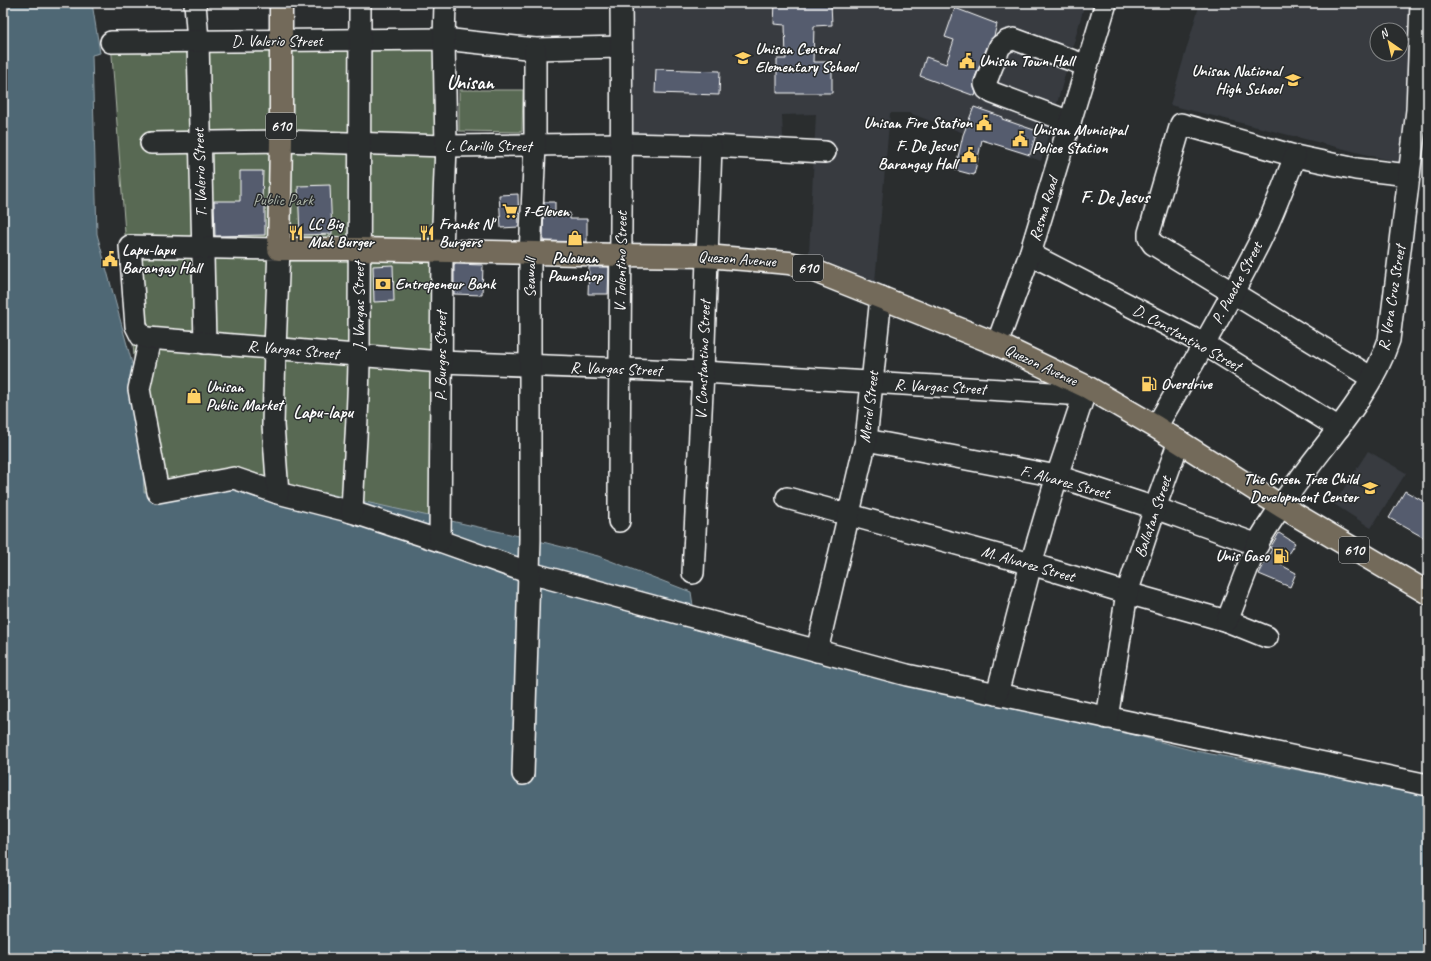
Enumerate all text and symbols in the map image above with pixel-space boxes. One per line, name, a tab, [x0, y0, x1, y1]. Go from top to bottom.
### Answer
north arrow	[1369, 22, 1409, 62]
text: N	[1377, 25, 1392, 41]
street label: D. Valerio Street	[231, 31, 324, 51]
place label: Unisan Central Elementary School	[755, 39, 860, 77]
school or university icon: Unisan Central Elementary School	[734, 49, 752, 67]
place label: Unisan Town Hall	[979, 51, 1077, 71]
public building icon: Unisan Town Hall	[958, 52, 976, 70]
place label: Unisan National High School	[1192, 61, 1284, 99]
district label: Unisan	[446, 70, 495, 95]
school or university icon: Unisan National High School	[1284, 71, 1302, 89]
road number: 610	[266, 113, 296, 139]
place label: Unisan Fire Station	[864, 113, 973, 133]
public building icon: Unisan Fire Station	[975, 114, 993, 132]
place label: Unisan Municipal Police Station	[1032, 120, 1129, 158]
street label: T. Valerio Street	[188, 126, 212, 218]
public building icon: Unisan Municipal Police Station	[1011, 130, 1029, 148]
street label: L. Carillo Street	[445, 136, 534, 156]
place label: F. De Jesus Barangay Hall	[878, 136, 960, 174]
public building icon: F. De Jesus Barangay Hall	[960, 146, 978, 164]
street label: Resma Road	[1025, 172, 1064, 244]
district label: F. De Jesus	[1081, 186, 1151, 208]
park label: Public Park	[253, 190, 314, 210]
place label: 7-Eleven	[522, 201, 571, 221]
supermarket icon: 7-Eleven	[501, 202, 519, 220]
street label: V. Tolentino Street	[610, 210, 632, 313]
place label: LC Big Mak Burger	[308, 214, 376, 252]
place label: Franks N' Burgers	[439, 214, 497, 252]
restaurant icon: LC Big Mak Burger	[287, 224, 305, 242]
restaurant icon: Franks N' Burgers	[418, 224, 436, 242]
shop icon: Palawan Pawnshop	[566, 229, 584, 247]
street label: P. Puache Street	[1207, 237, 1268, 328]
place label: Lapu-lapu Barangay Hall	[122, 240, 204, 278]
street label: R. Vera Cruz Street	[1374, 241, 1411, 352]
street label: Quezon Avenue	[698, 246, 778, 272]
place label: Palawan Pawnshop	[548, 248, 604, 286]
public building icon: Lapu-lapu Barangay Hall	[101, 250, 119, 268]
street label: Seawall	[520, 255, 540, 298]
road number: 610	[793, 255, 823, 281]
street label: J. Vargas Street	[349, 259, 369, 351]
place label: Entrepeneur Bank	[395, 274, 497, 294]
bank icon: Entrepeneur Bank	[374, 275, 392, 293]
street label: V. Constantino Street	[691, 297, 715, 420]
street label: D. Constantino Street	[1129, 300, 1247, 377]
street label: P. Burgos Street	[431, 308, 451, 401]
street label: R. Vargas Street	[246, 336, 342, 364]
street label: Quezon Avenue	[1002, 340, 1082, 391]
street label: R. Vargas Street	[570, 357, 665, 381]
street label: Meriel Street	[855, 368, 884, 444]
place label: Overdrive	[1161, 374, 1214, 394]
street label: R. Vargas Street	[894, 375, 989, 400]
fuel station icon: Overdrive	[1140, 375, 1158, 393]
place label: Unisan Public Market	[206, 377, 285, 415]
shop icon: Unisan Public Market	[185, 387, 203, 405]
district label: Lapu-lapu	[293, 401, 355, 423]
street label: F. Alvarez Street	[1018, 460, 1114, 504]
place label: The Green Tree Child Development Center	[1243, 469, 1361, 507]
street label: Ballatan Street	[1130, 472, 1177, 560]
school or university icon: The Green Tree Child Development Center	[1361, 479, 1379, 497]
road number: 610	[1339, 537, 1369, 563]
street label: M. Alvarez Street	[979, 541, 1079, 587]
place label: Unis Gaso	[1215, 546, 1270, 566]
fuel station icon: Unis Gaso	[1272, 547, 1290, 565]

